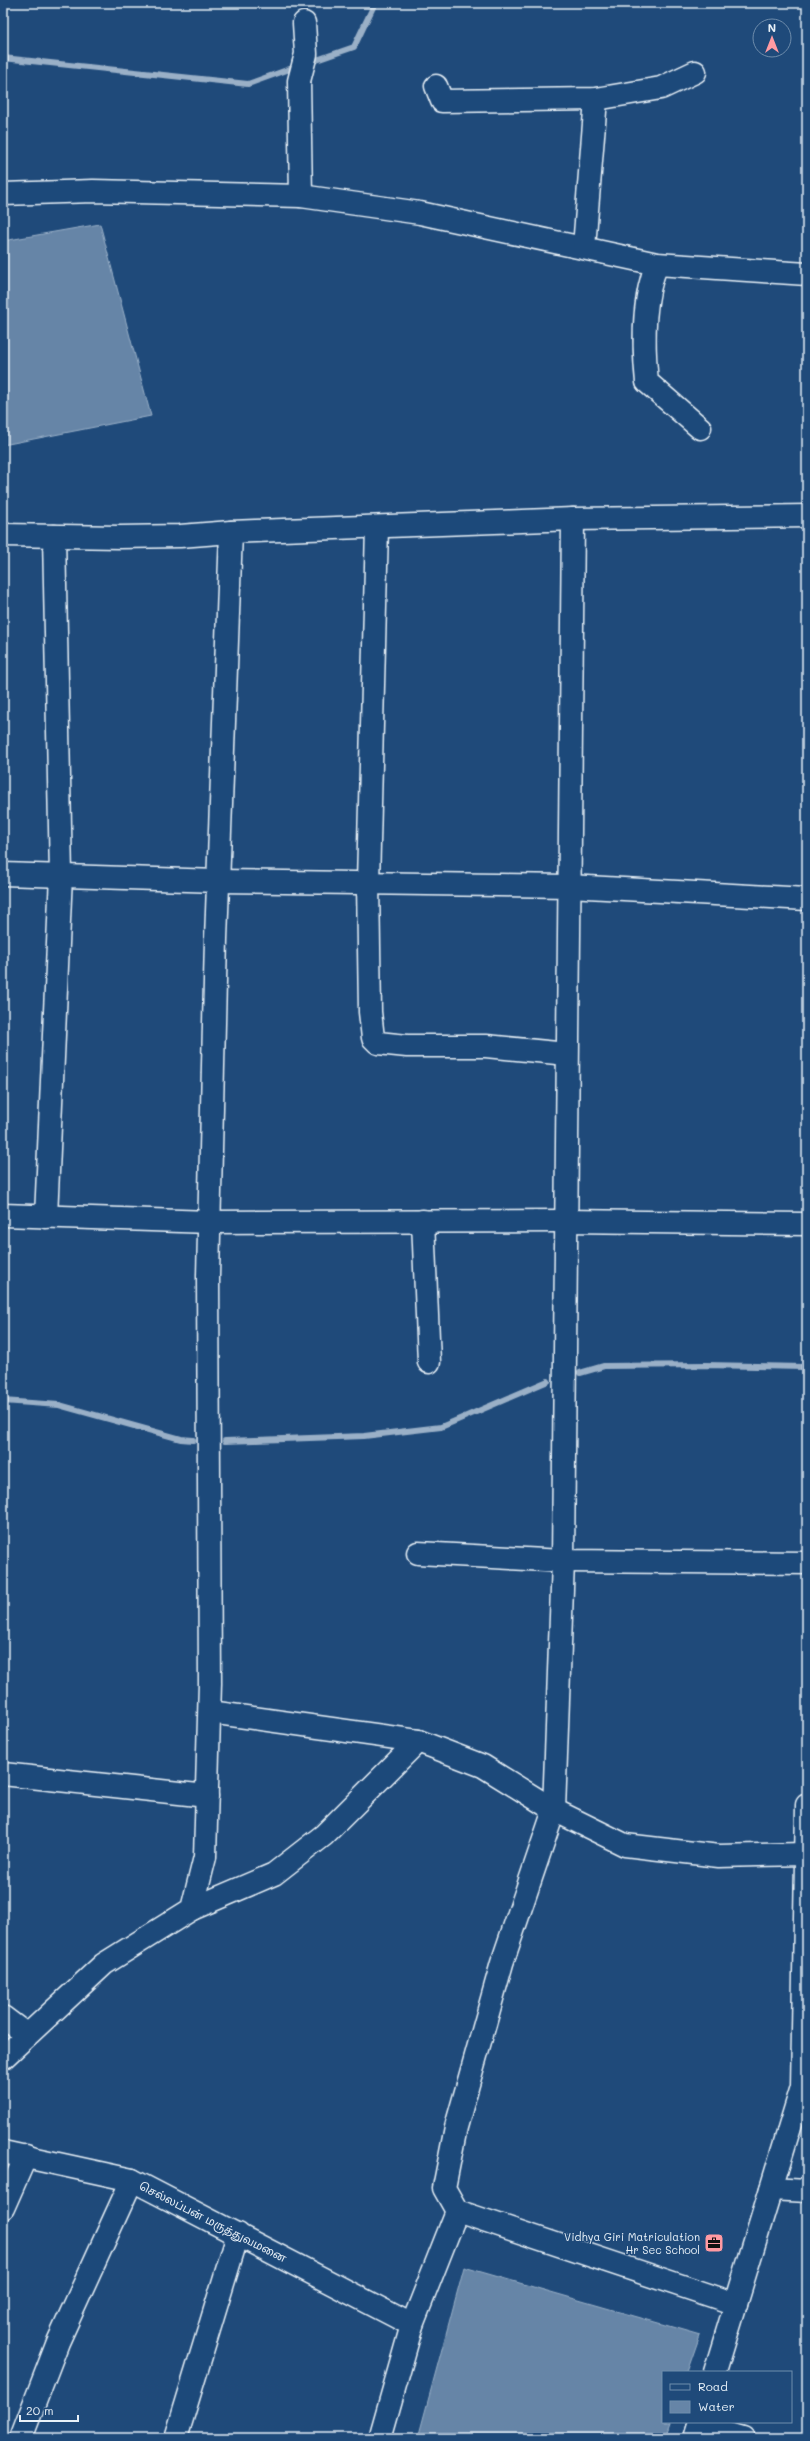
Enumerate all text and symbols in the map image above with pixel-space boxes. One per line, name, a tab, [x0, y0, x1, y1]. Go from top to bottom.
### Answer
north arrow	[752, 18, 792, 58]
text: N	[768, 20, 776, 35]
street label: செல்லப்பன் மருத்துவமனை	[136, 2178, 290, 2266]
place label: Vidhya Giri Matriculation Hr Sec School	[564, 2229, 700, 2257]
office icon: Vidhya Giri Matriculation Hr Sec School	[703, 2232, 725, 2254]
legend	[662, 2371, 792, 2423]
text: Road	[698, 2378, 728, 2394]
scale bar	[20, 2397, 78, 2423]
text: Water	[698, 2398, 735, 2414]
text: 20 m	[26, 2402, 54, 2418]

